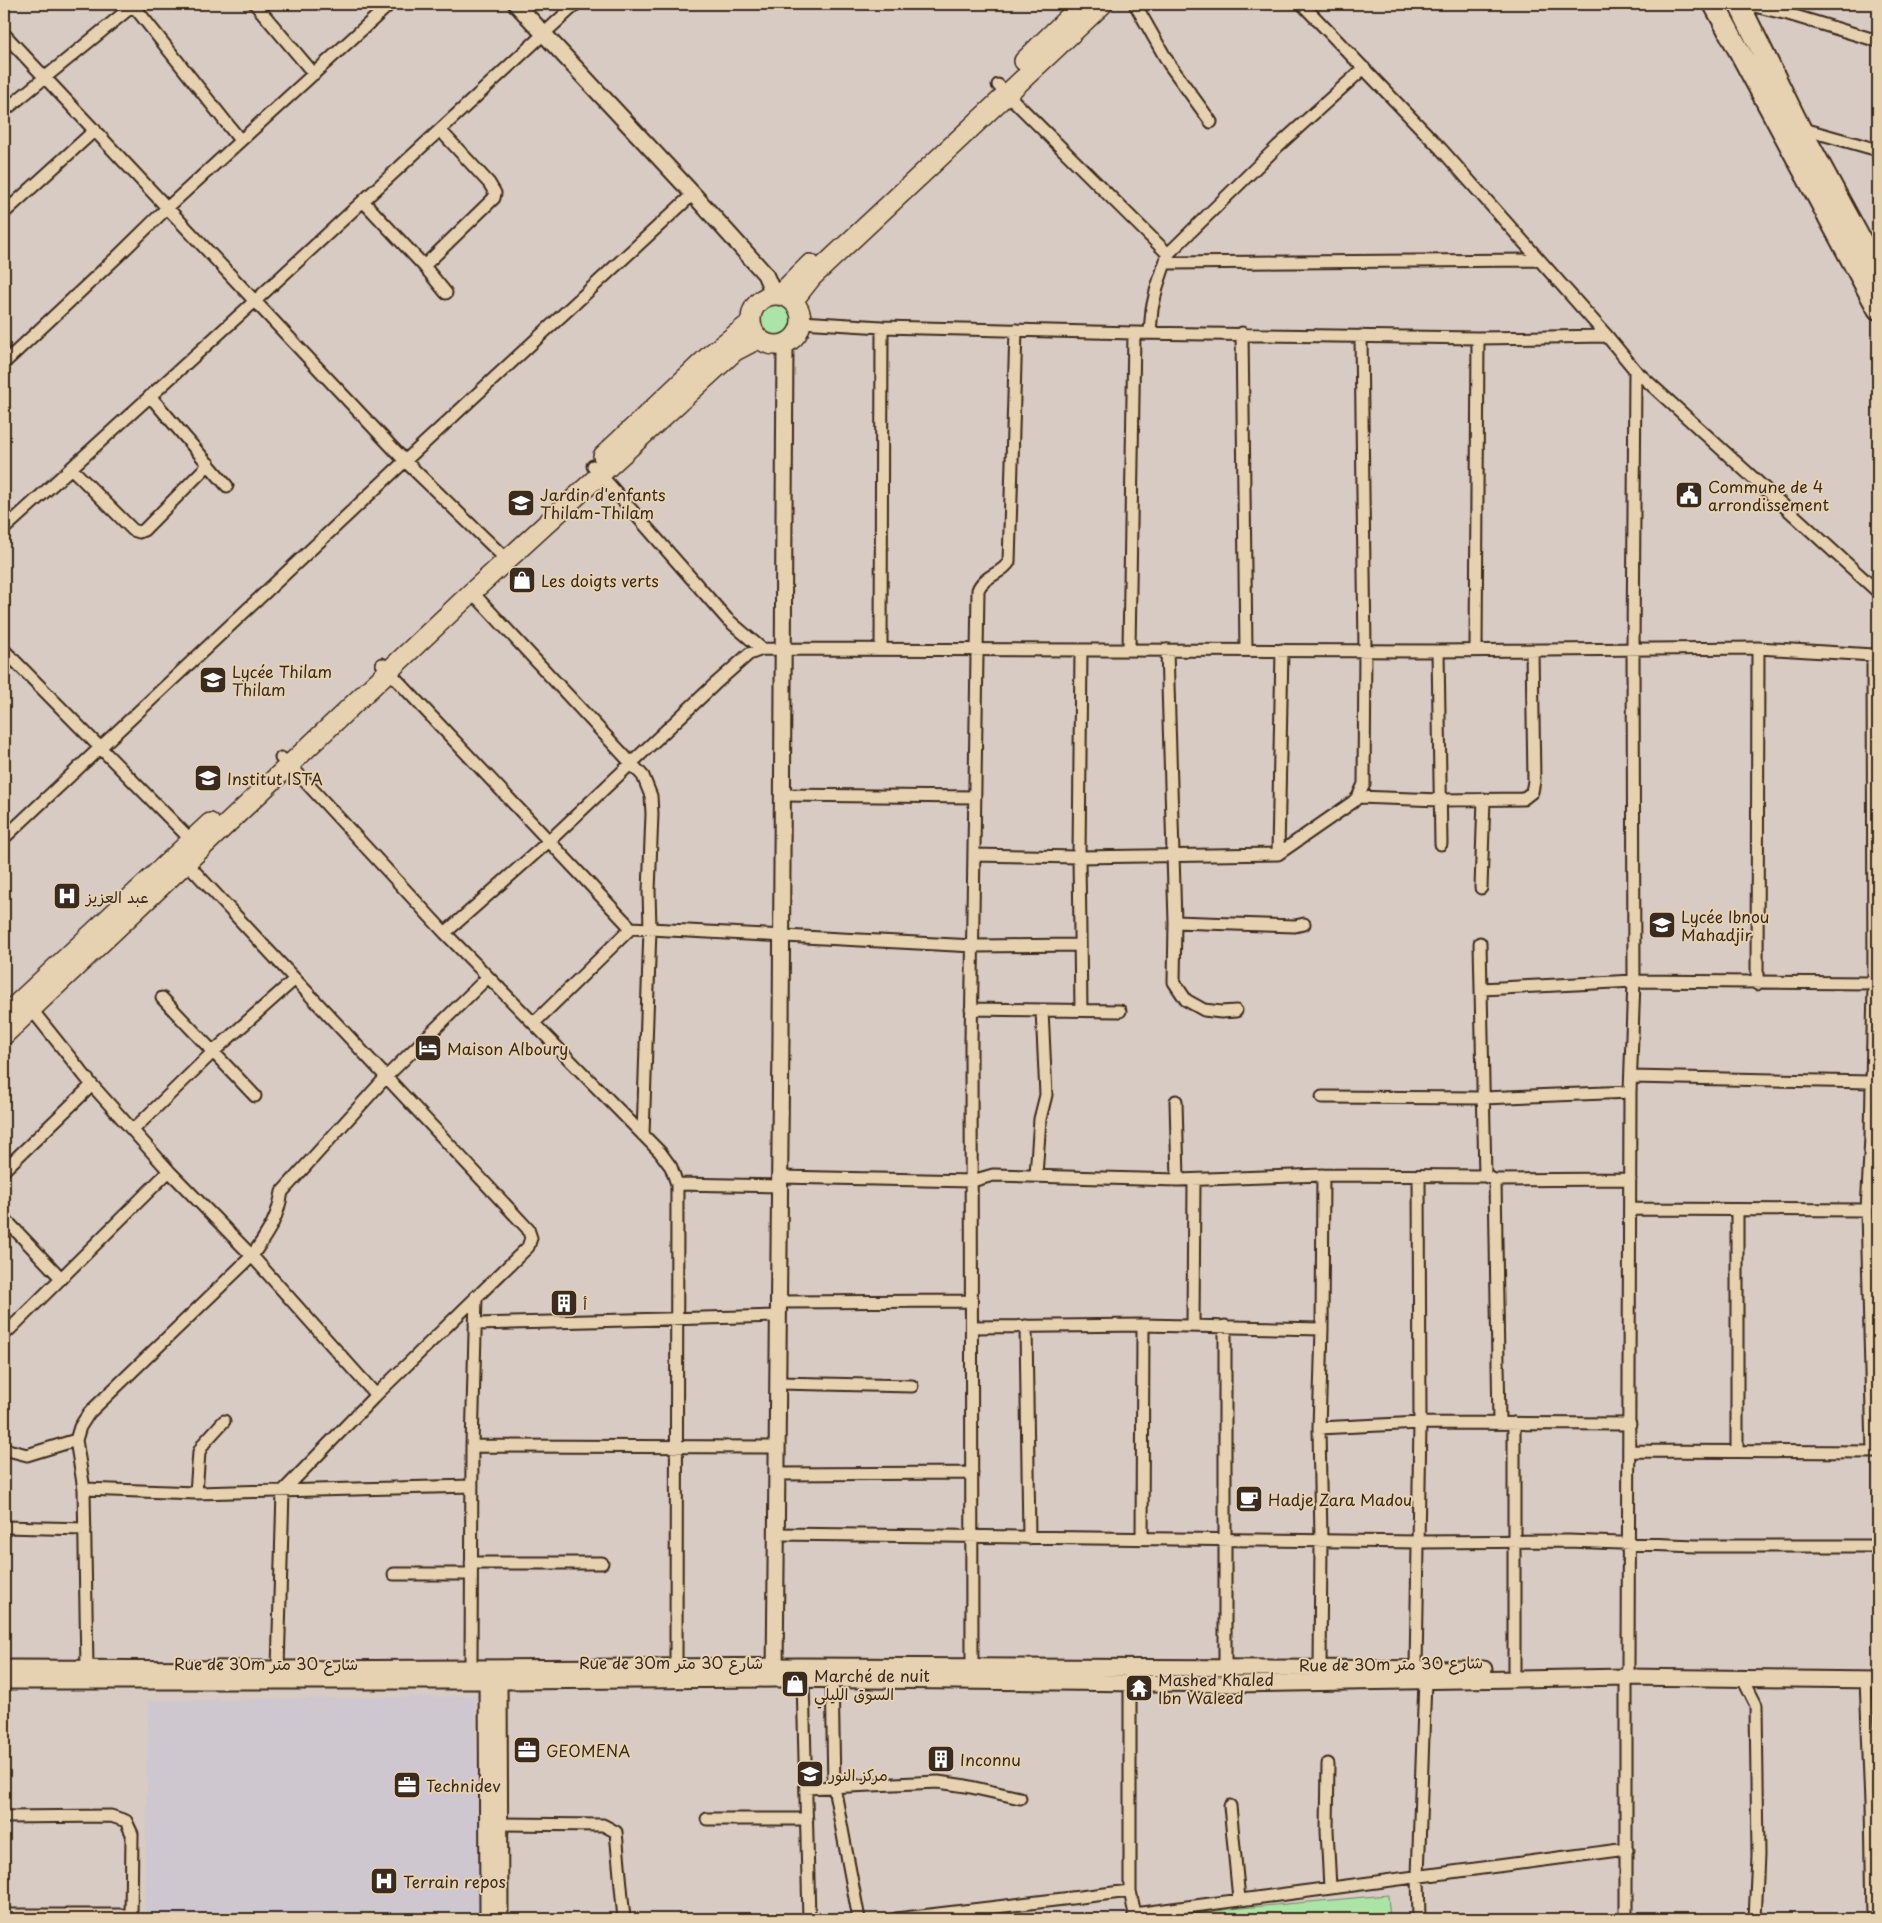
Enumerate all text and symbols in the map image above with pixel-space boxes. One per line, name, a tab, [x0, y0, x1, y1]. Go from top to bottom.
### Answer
place label: Commune de 4 arrondissement	[1708, 474, 1829, 516]
public building icon: Commune de 4 arrondissement	[1674, 480, 1704, 510]
place label: Jardin d'enfants Thilam-Thilam	[540, 482, 666, 524]
school or university icon: Jardin d'enfants Thilam-Thilam	[506, 488, 536, 518]
shop icon: Les doigts verts	[507, 565, 537, 595]
place label: Les doigts verts	[541, 568, 659, 592]
place label: Lycée Thilam Thilam	[232, 659, 332, 701]
school or university icon: Lycée Thilam Thilam	[198, 665, 228, 695]
school or university icon: Institut ISTA	[193, 763, 223, 793]
place label: Institut ISTA	[227, 766, 323, 790]
hospital icon: عبد العزيز	[52, 881, 82, 911]
place label: عبد العزيز	[84, 884, 149, 908]
place label: Lycée Ibnou Mahadjir	[1681, 904, 1769, 946]
school or university icon: Lycée Ibnou Mahadjir	[1647, 910, 1677, 940]
hotel icon: Maison Alboury	[413, 1033, 443, 1063]
place label: Maison Alboury	[447, 1036, 568, 1060]
building icon: أ	[549, 1288, 579, 1318]
place label: أ	[583, 1291, 587, 1315]
cafe icon: Hadje Zara Madou	[1234, 1484, 1264, 1514]
place label: Hadje Zara Madou	[1268, 1487, 1412, 1511]
street label: Rue de 30m شارع 30 متر	[1299, 1649, 1483, 1678]
street label: Rue de 30m شارع 30 متر	[579, 1650, 763, 1675]
street label: Rue de 30m شارع 30 متر	[174, 1651, 358, 1676]
place label: Marché de nuit السوق الليلي	[814, 1663, 930, 1709]
place label: Mashed Khaled Ibn Waleed	[1158, 1667, 1274, 1709]
shop icon: Marché de nuit السوق الليلي	[780, 1669, 810, 1699]
temple icon: Mashed Khaled Ibn Waleed	[1124, 1673, 1154, 1703]
office icon: GEOMENA	[512, 1735, 542, 1765]
place label: GEOMENA	[546, 1738, 630, 1762]
building icon: Inconnu	[926, 1744, 956, 1774]
place label: Inconnu	[960, 1747, 1021, 1771]
school or university icon: مركز النور	[795, 1759, 825, 1789]
place label: مركز النور	[827, 1762, 888, 1786]
office icon: Technidev	[392, 1770, 422, 1800]
place label: Technidev	[426, 1773, 501, 1797]
hospital icon: Terrain repos	[369, 1866, 399, 1896]
place label: Terrain repos	[403, 1869, 506, 1893]

